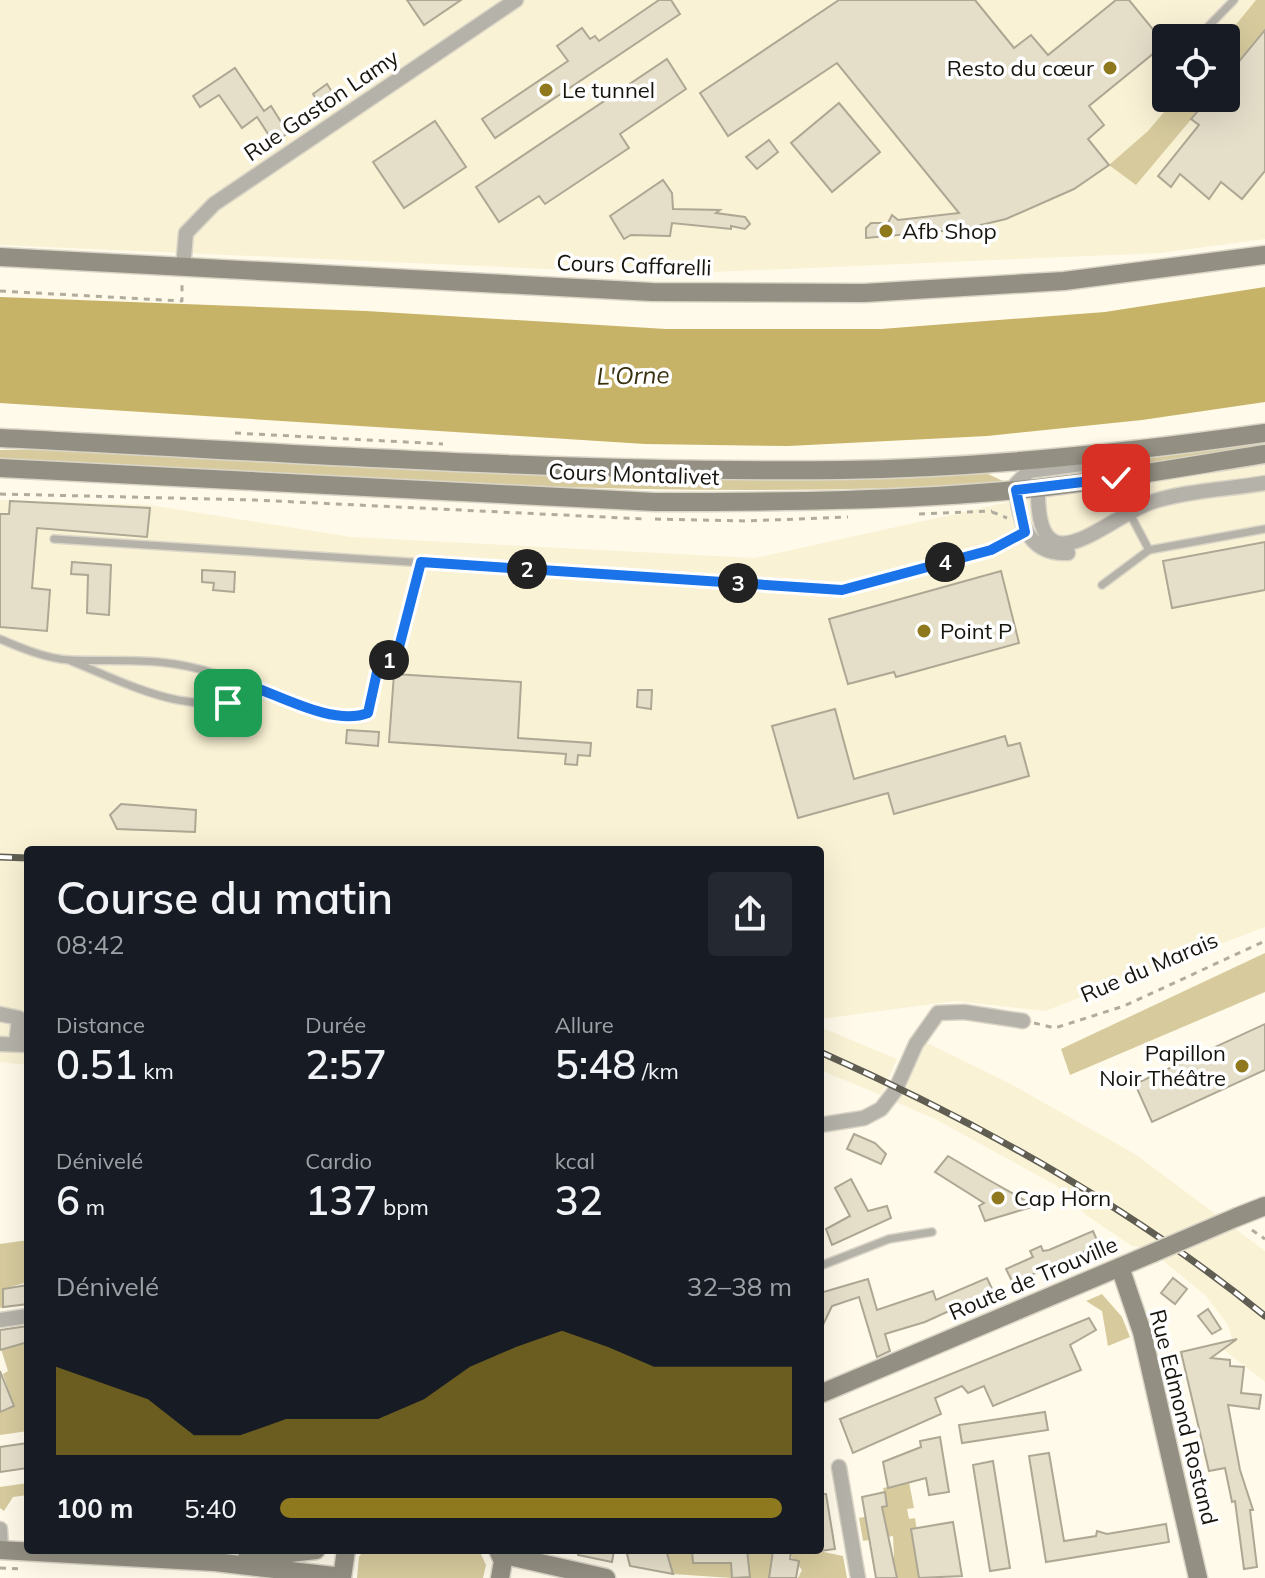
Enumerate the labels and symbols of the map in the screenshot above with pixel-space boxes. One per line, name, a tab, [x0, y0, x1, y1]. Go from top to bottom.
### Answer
street label: Rue Gaston Lamy	[238, 43, 404, 167]
place label: Resto du cœur	[947, 54, 1094, 82]
marker: Resto du cœur	[1101, 59, 1119, 77]
place label: Le tunnel	[562, 76, 655, 104]
marker: Le tunnel	[537, 81, 555, 99]
place label: Afb Shop	[902, 217, 997, 245]
marker: Afb Shop	[877, 222, 895, 240]
street label: Cours Caffarelli	[556, 248, 712, 282]
water label: L'Orne	[596, 359, 670, 391]
pin	[1082, 444, 1150, 512]
street label: Cours Montalivet	[548, 457, 720, 491]
pin: 4	[925, 542, 965, 582]
pin: 2	[507, 549, 547, 589]
pin: 3	[718, 563, 758, 603]
place label: Point P	[940, 617, 1012, 645]
marker: Point P	[915, 622, 933, 640]
pin: 1	[369, 640, 409, 680]
pin	[194, 669, 262, 737]
street label: Rue du Marais	[1076, 925, 1222, 1009]
place label: Papillon Noir Théâtre	[1099, 1039, 1226, 1092]
marker: Papillon Noir Théâtre	[1233, 1057, 1251, 1075]
place label: Cap Horn	[1014, 1184, 1111, 1212]
marker: Cap Horn	[989, 1189, 1007, 1207]
street label: Route de Trouville	[944, 1230, 1122, 1326]
street label: Rue Edmond Rostand	[1144, 1307, 1224, 1527]

